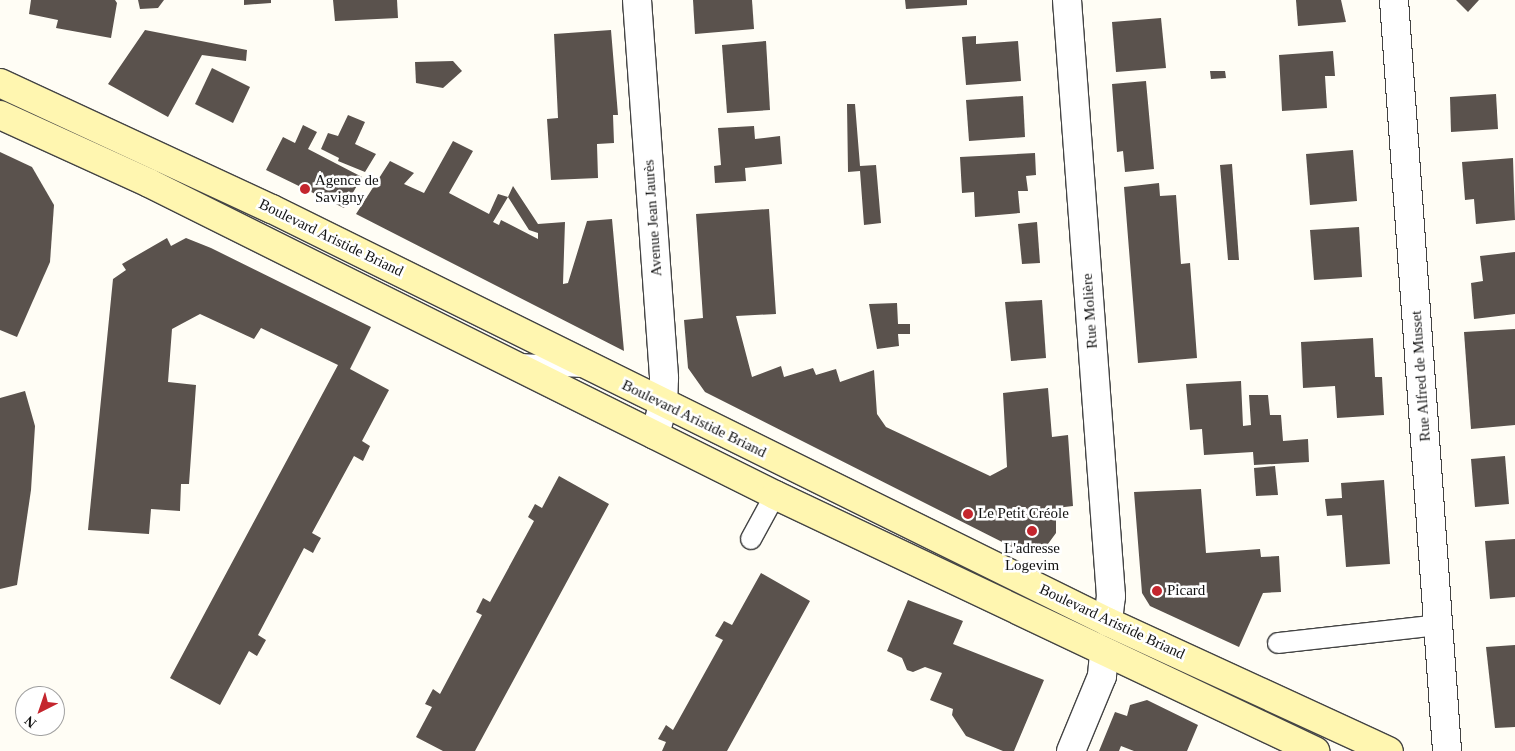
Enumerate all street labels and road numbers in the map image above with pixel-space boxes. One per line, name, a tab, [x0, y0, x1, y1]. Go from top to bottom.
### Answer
street label: Avenue Jean Jaurès	[640, 159, 666, 277]
street label: Boulevard Aristide Briand	[256, 195, 406, 281]
street label: Rue Molière	[1078, 273, 1102, 349]
street label: Rue Alfred de Musset	[1407, 310, 1435, 442]
street label: Boulevard Aristide Briand	[619, 376, 769, 462]
street label: Boulevard Aristide Briand	[1036, 580, 1188, 664]

